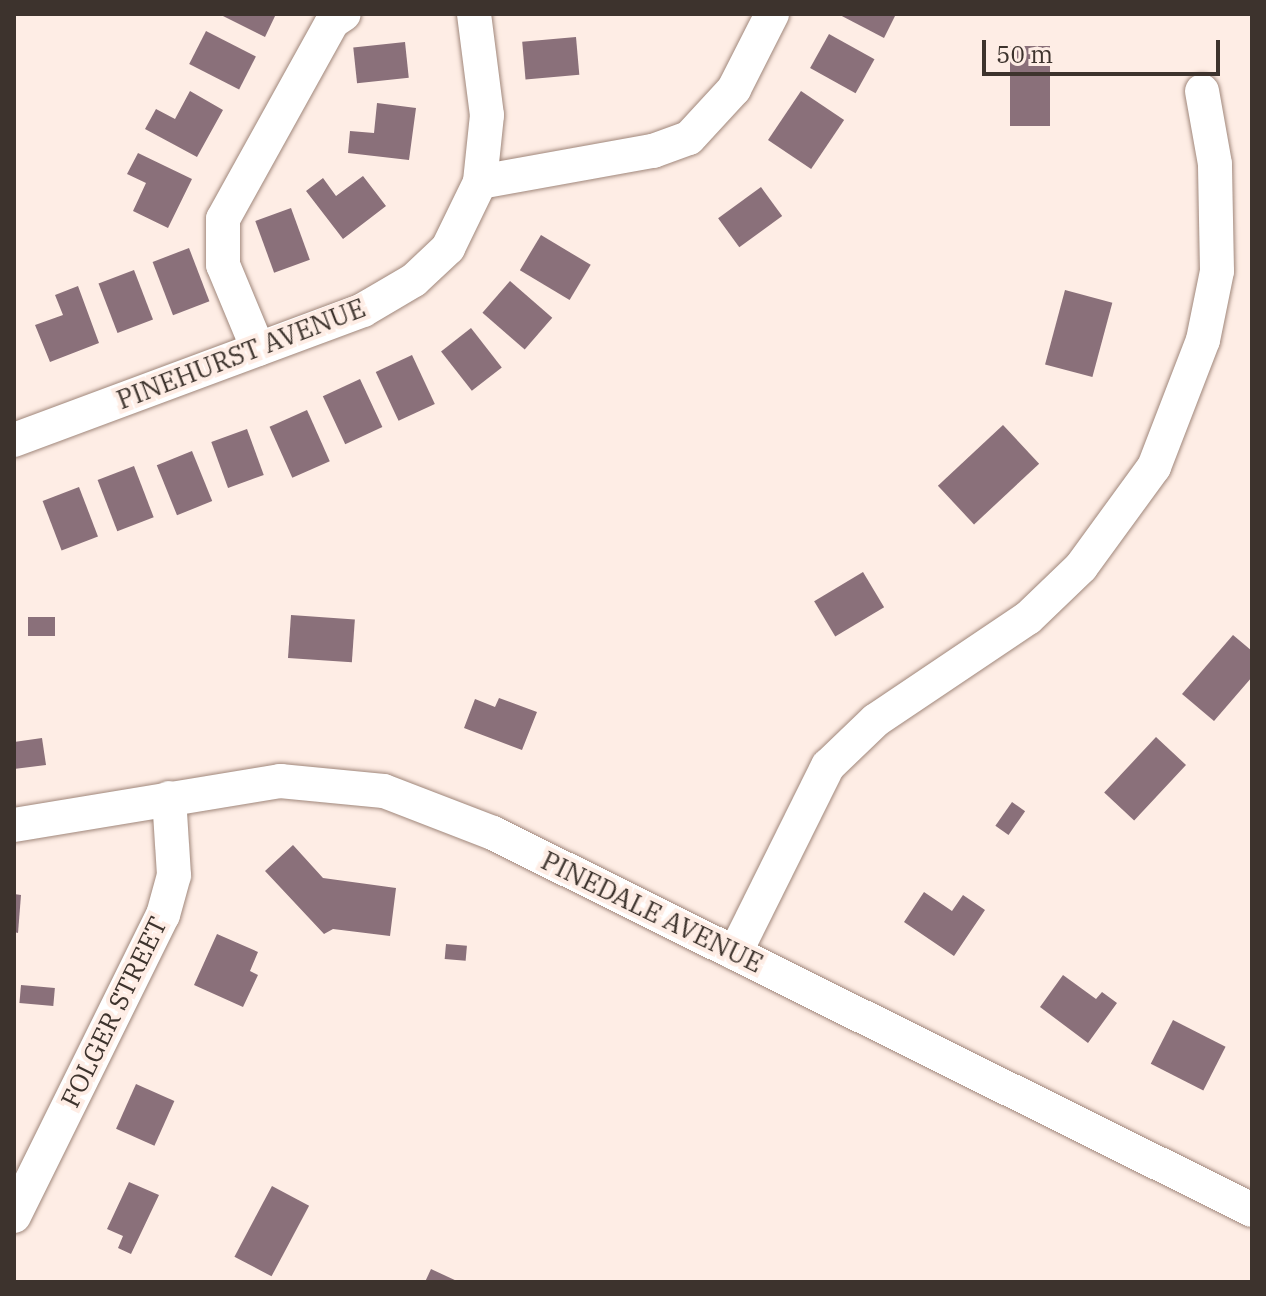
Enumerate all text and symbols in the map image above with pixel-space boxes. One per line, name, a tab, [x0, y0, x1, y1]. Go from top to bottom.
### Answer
scale bar	[986, 24, 1224, 74]
text: 50 m	[996, 38, 1053, 70]
street label: PINEHURST AVENUE	[112, 292, 370, 416]
street label: PINEDALE AVENUE	[536, 845, 768, 979]
street label: FOLGER STREET	[54, 912, 174, 1112]

